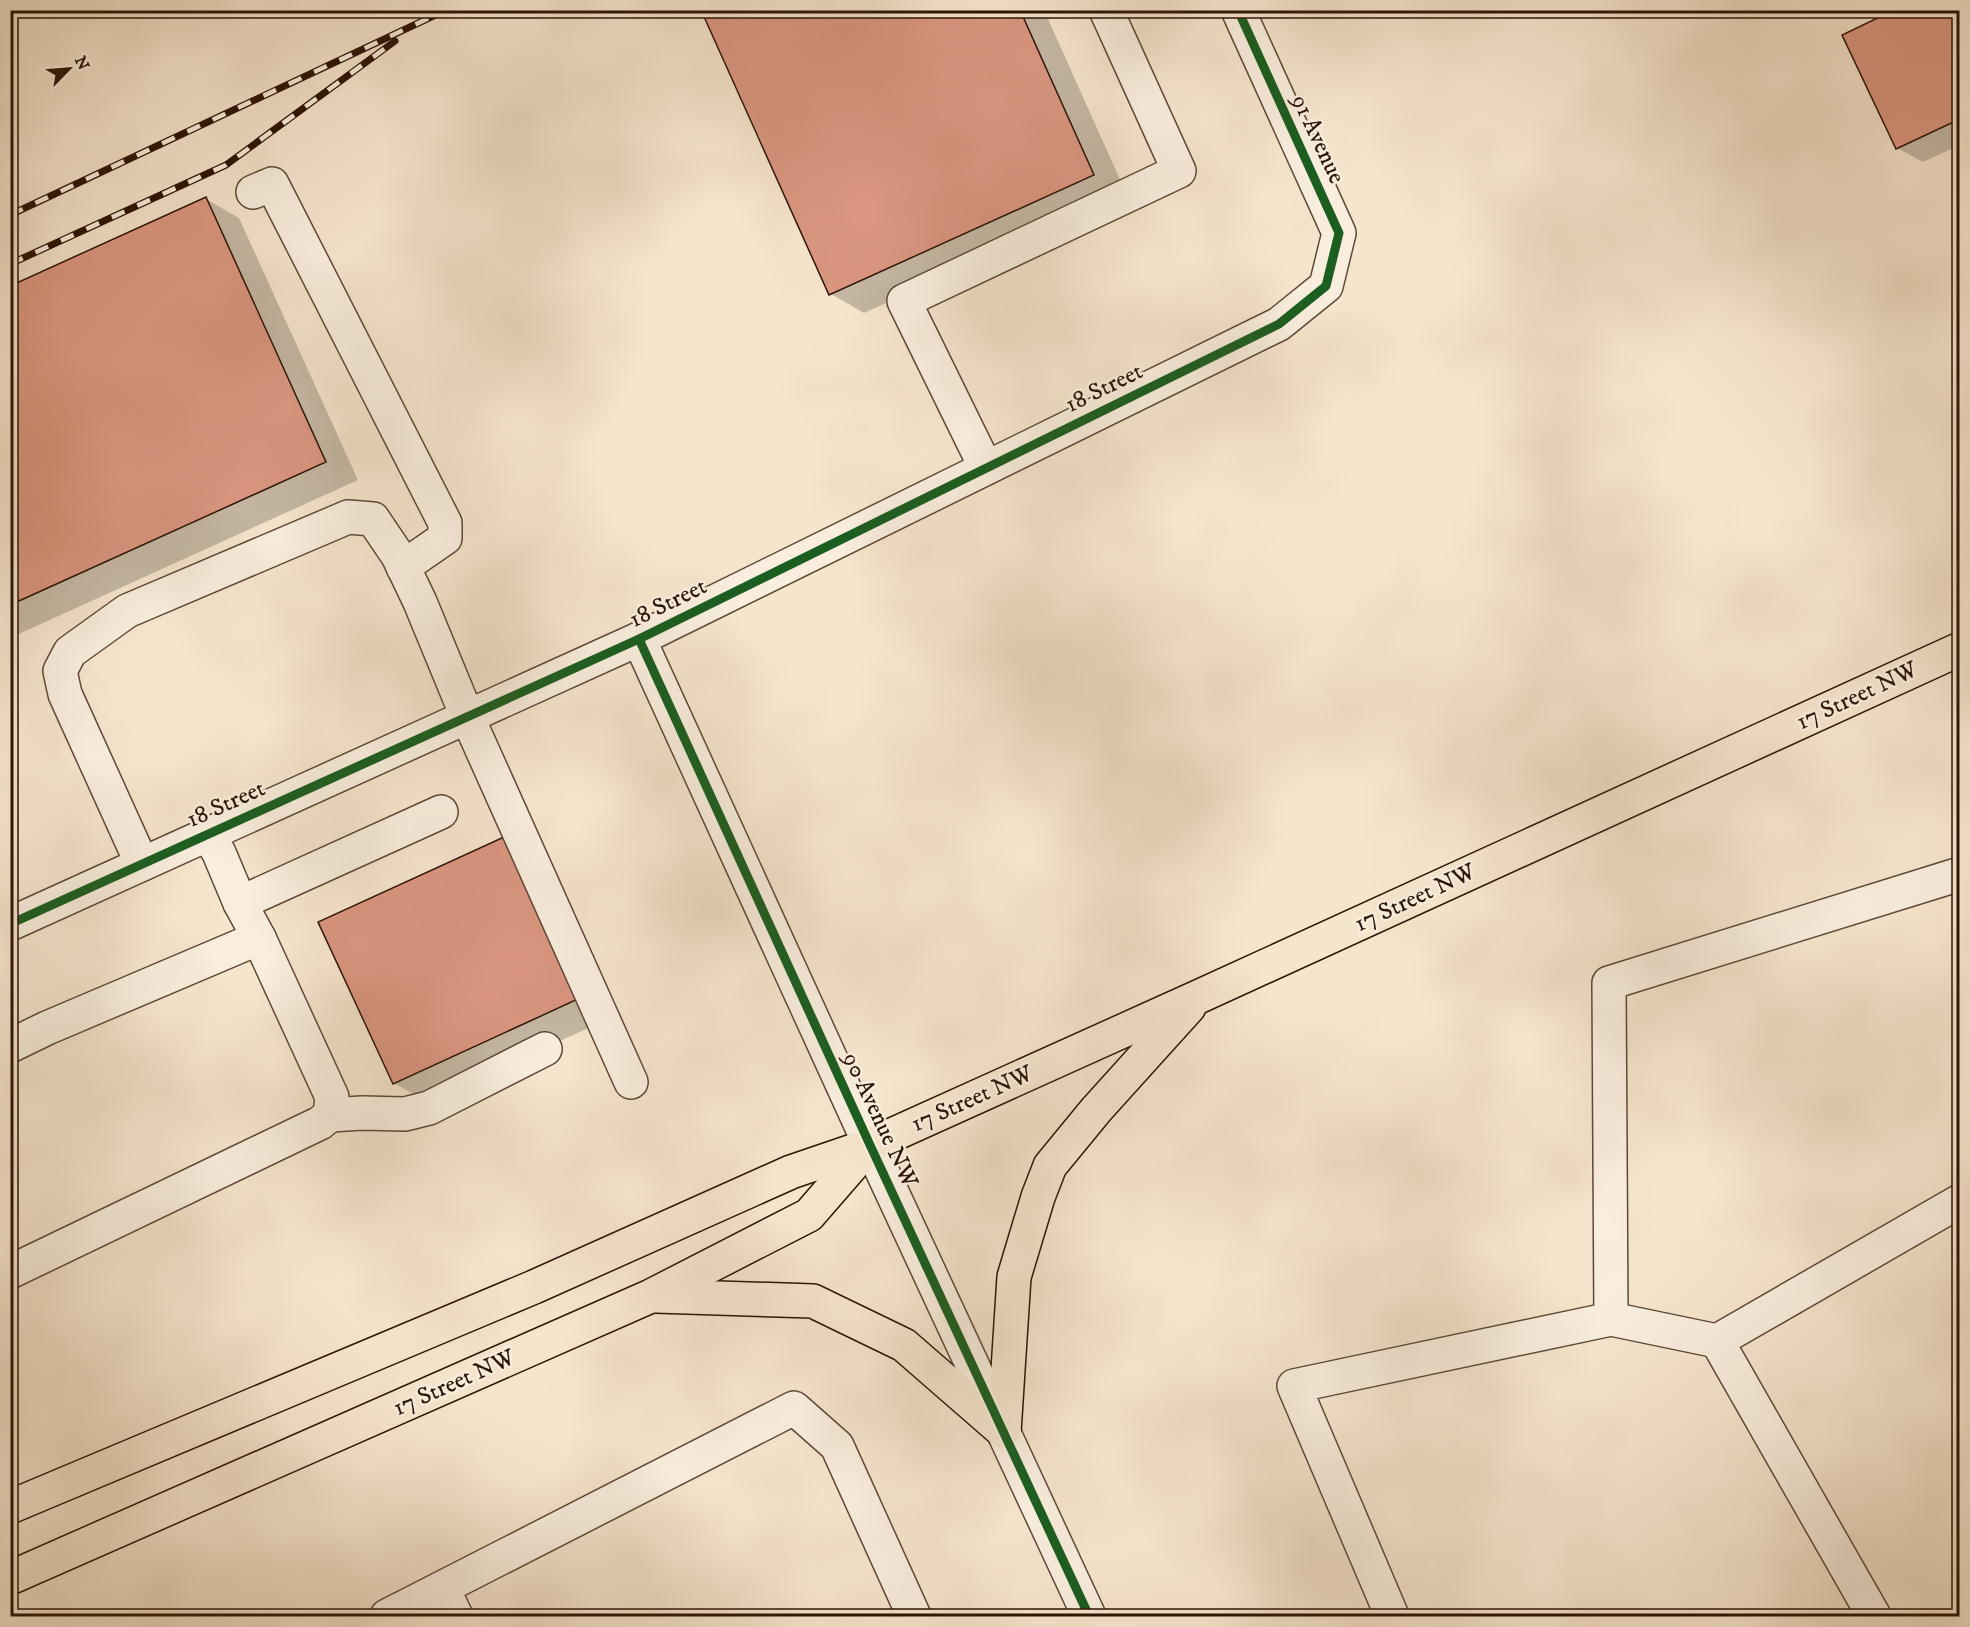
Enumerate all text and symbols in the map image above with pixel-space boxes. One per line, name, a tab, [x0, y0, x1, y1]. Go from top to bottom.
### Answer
north arrow	[39, 39, 99, 99]
text: N	[70, 53, 94, 73]
street label: 91 Avenue	[1284, 89, 1352, 188]
street label: 18 Street	[1060, 356, 1148, 420]
street label: 18 Street	[624, 571, 712, 635]
street label: 17 Street NW	[1792, 654, 1923, 737]
street label: 18 Street	[182, 773, 270, 835]
street label: 17 Street NW	[1350, 856, 1481, 939]
street label: 90 Avenue NW	[835, 1047, 925, 1193]
street label: 17 Street NW	[906, 1058, 1039, 1139]
street label: 17 Street NW	[388, 1342, 521, 1423]

